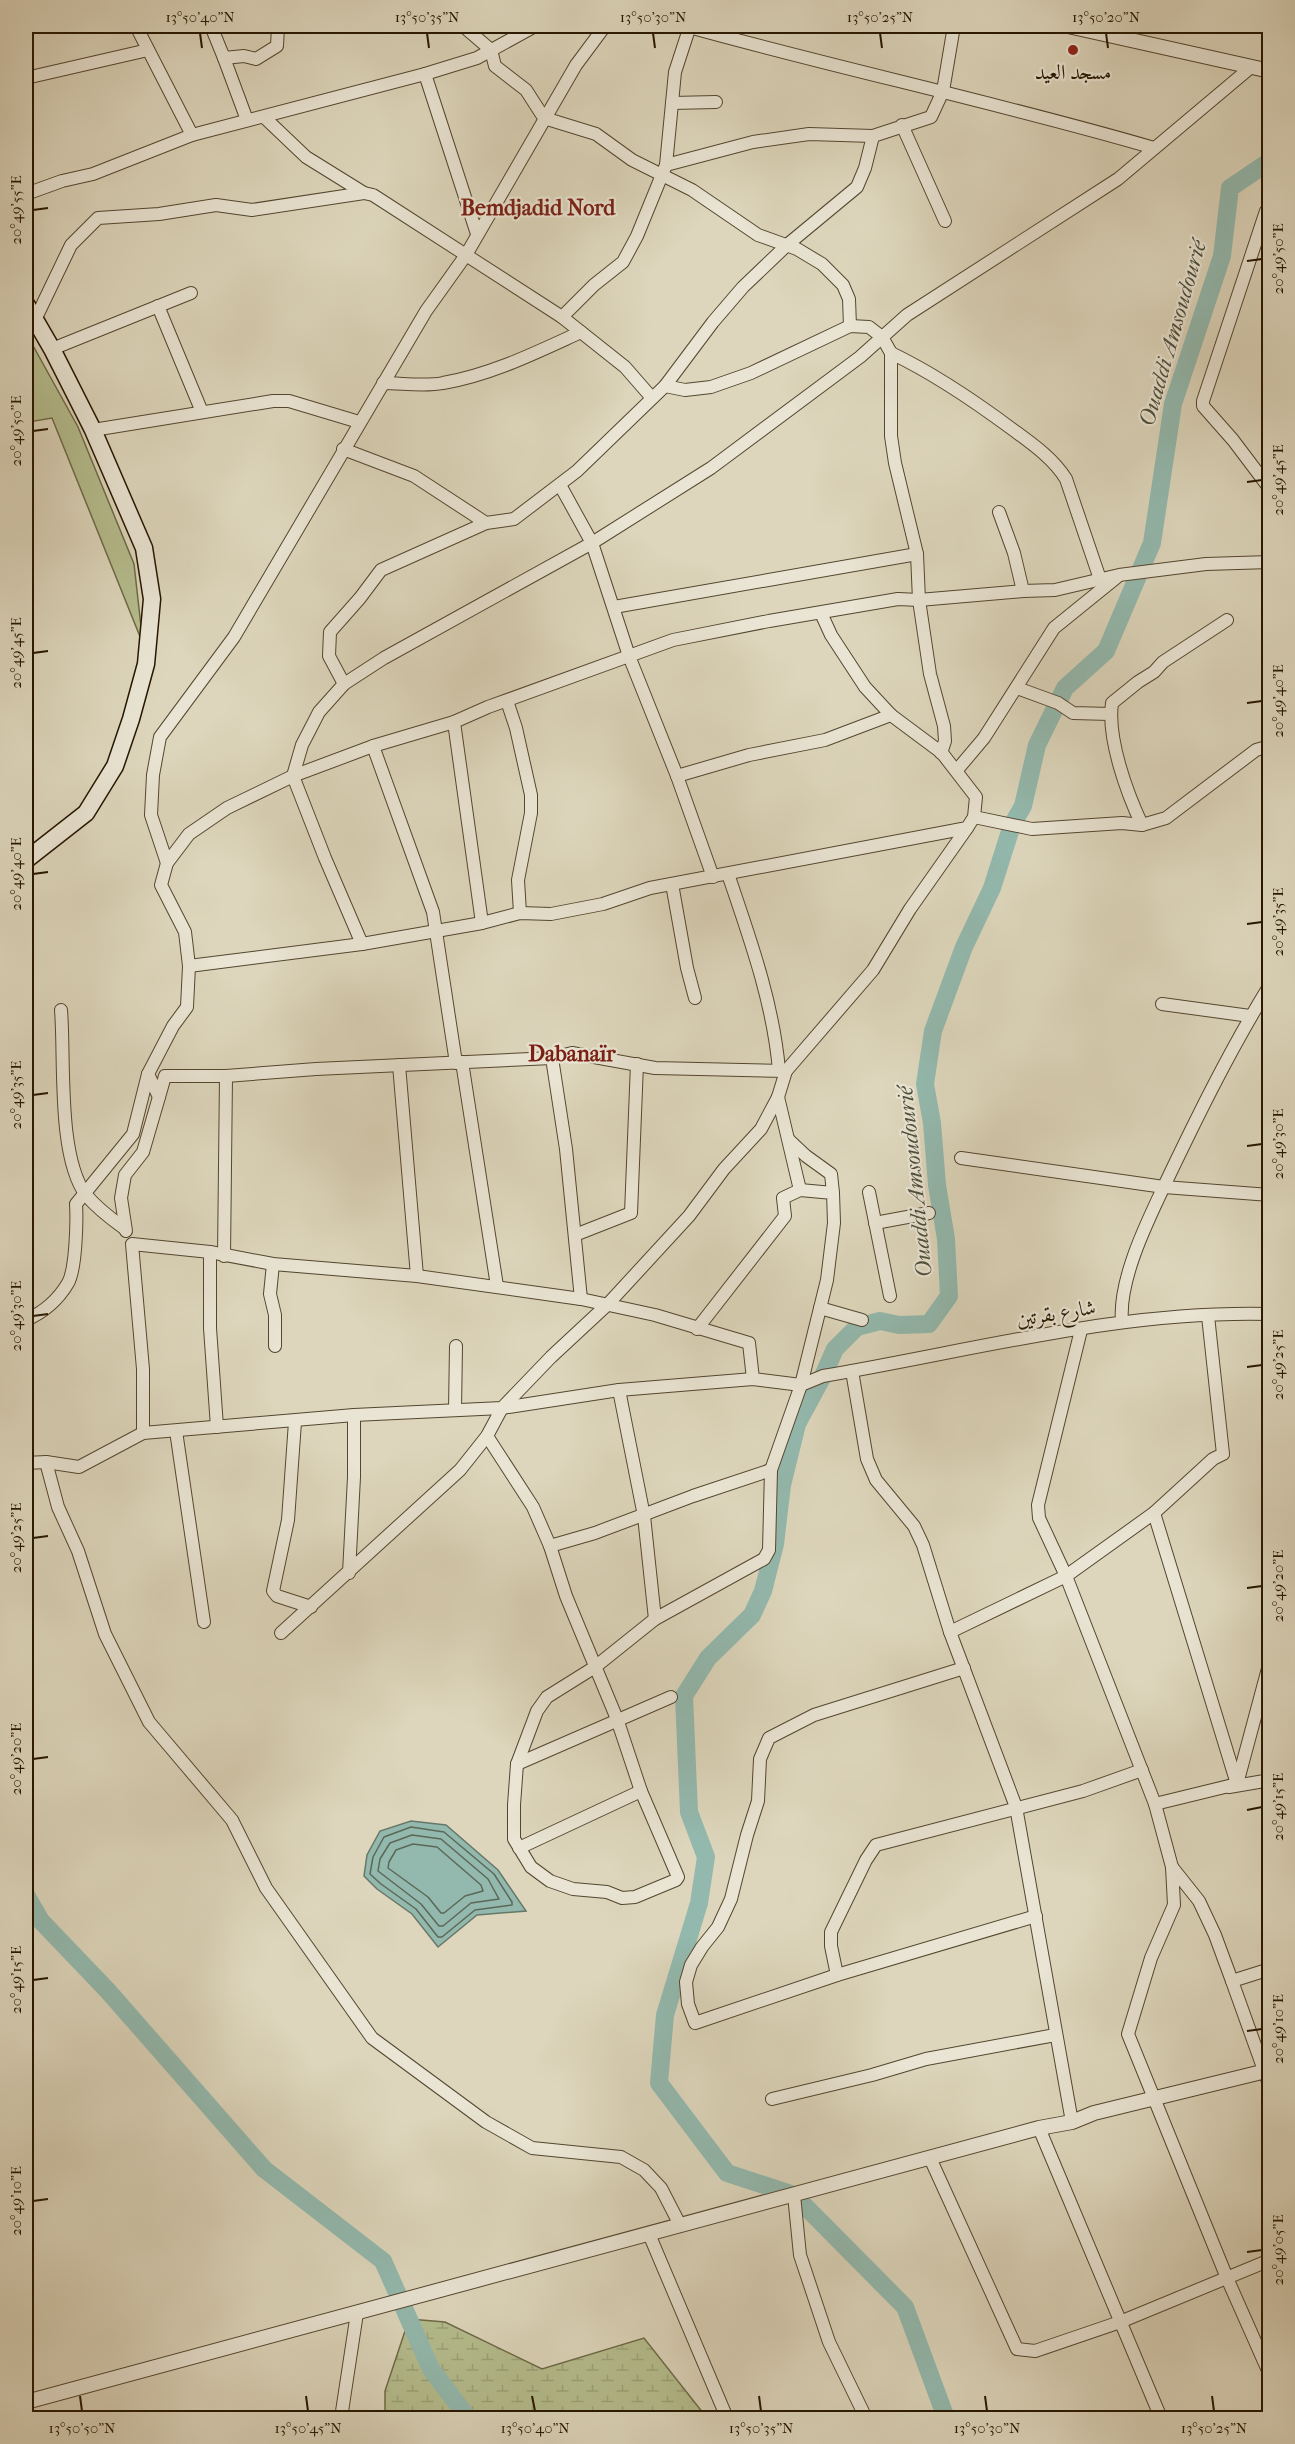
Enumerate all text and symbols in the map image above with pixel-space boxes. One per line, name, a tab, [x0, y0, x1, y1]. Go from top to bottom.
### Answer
text: 13°50'40"N	[165, 8, 235, 26]
text: 13°50'35"N	[395, 8, 460, 26]
text: 13°50'30"N	[620, 8, 687, 26]
text: 13°50'25"N	[847, 8, 914, 26]
text: 13°50'20"N	[1072, 8, 1141, 26]
marker: مسجد العيد	[1066, 43, 1080, 57]
place label: مسجد العيد	[1035, 60, 1111, 84]
text: 20°49'55"E	[7, 175, 25, 245]
district label: Bemdjadid Nord	[461, 195, 616, 221]
text: 20°49'50"E	[1269, 223, 1287, 295]
water label: Ouaddi Amsoudourié	[1134, 234, 1213, 429]
text: 20°49'50"E	[7, 395, 25, 467]
text: 20°49'45"E	[1269, 444, 1287, 516]
text: 20°49'45"E	[7, 617, 25, 689]
text: 20°49'40"E	[1269, 664, 1287, 738]
text: 20°49'40"E	[7, 837, 25, 911]
text: 20°49'35"E	[1269, 887, 1287, 957]
district label: Dabanaïr	[528, 1041, 616, 1067]
text: 20°49'35"E	[7, 1060, 25, 1130]
water label: Ouaddi Amsoudourié	[892, 1082, 938, 1279]
text: 20°49'30"E	[1269, 1109, 1287, 1179]
text: 20°49'30"E	[7, 1281, 25, 1351]
street label: شارع بقرتين	[1015, 1295, 1098, 1337]
text: 20°49'25"E	[1269, 1330, 1287, 1400]
text: 20°49'25"E	[7, 1503, 25, 1573]
text: 20°49'20"E	[1269, 1550, 1287, 1622]
text: 20°49'20"E	[7, 1723, 25, 1795]
text: 20°49'15"E	[1269, 1773, 1287, 1841]
text: 20°49'15"E	[7, 1946, 25, 2014]
text: 20°49'10"E	[1269, 1994, 1287, 2064]
text: 20°49'10"E	[7, 2166, 25, 2236]
text: 20°49'05"E	[1269, 2214, 1287, 2286]
text: 13°50'50"N	[49, 2419, 116, 2437]
text: 13°50'45"N	[274, 2419, 342, 2437]
text: 13°50'40"N	[500, 2419, 570, 2437]
text: 13°50'35"N	[729, 2419, 794, 2437]
text: 13°50'30"N	[954, 2419, 1021, 2437]
text: 13°50'25"N	[1181, 2419, 1248, 2437]

